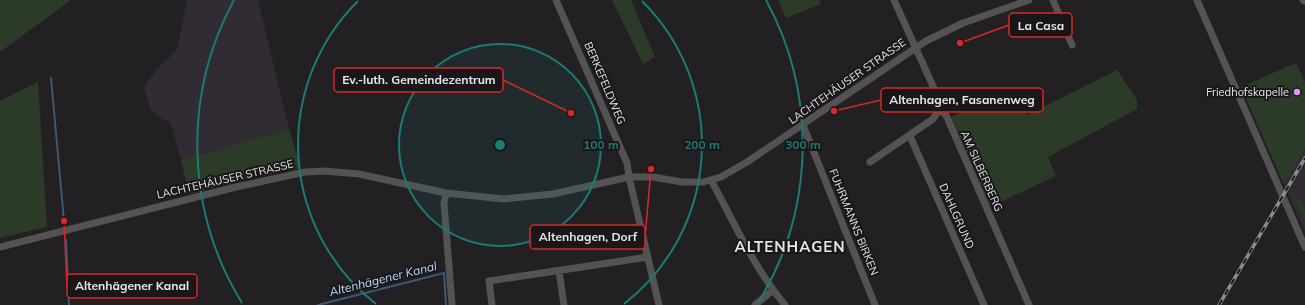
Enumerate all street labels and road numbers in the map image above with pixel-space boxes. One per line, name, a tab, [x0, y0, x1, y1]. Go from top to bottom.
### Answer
street label: LACHTEHÄUSER STRASSE	[786, 35, 908, 127]
street label: BERKEFELDWEG	[581, 40, 629, 126]
street label: AM SILBERBERG	[958, 128, 1006, 214]
street label: LACHTEHÄUSER STRASSE	[155, 156, 295, 202]
street label: FUHRMANNS BIRKEN	[826, 167, 882, 277]
street label: DAHLGRUND	[936, 181, 978, 251]

